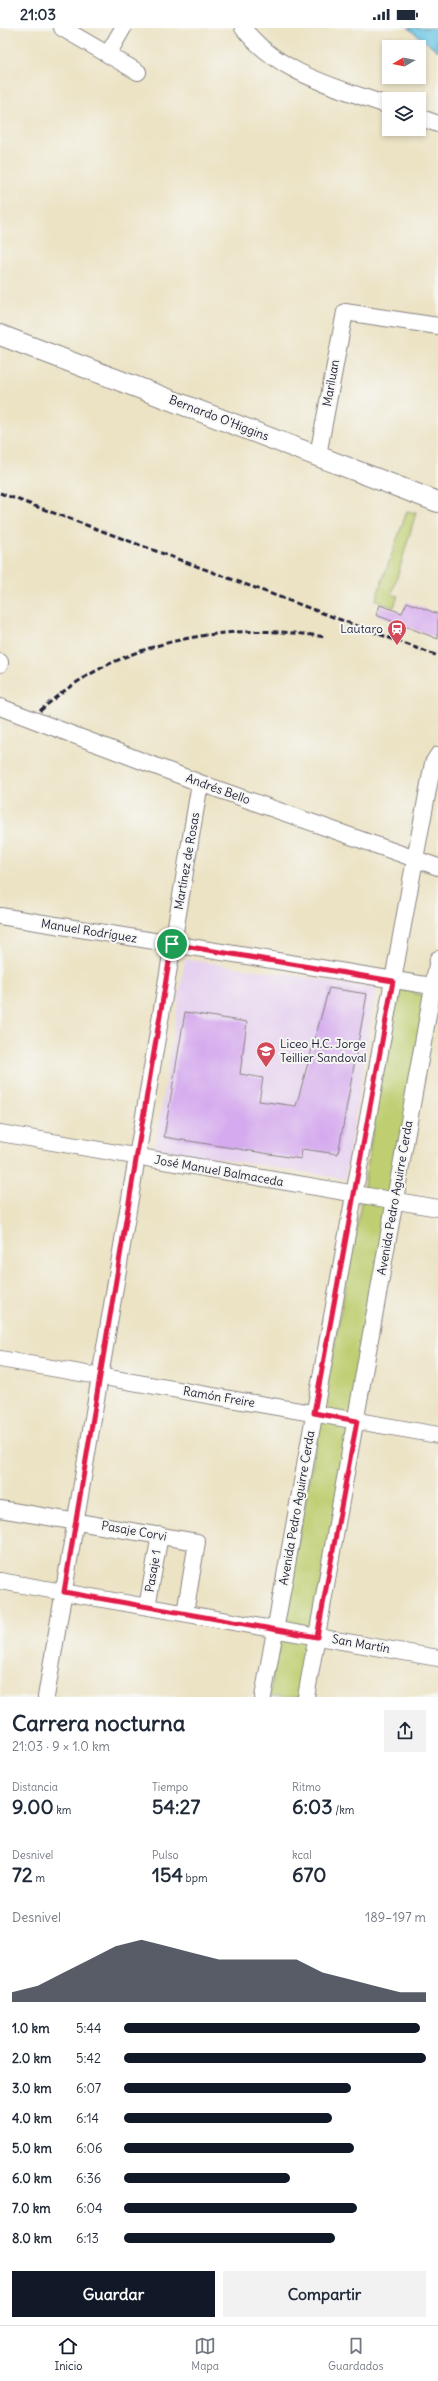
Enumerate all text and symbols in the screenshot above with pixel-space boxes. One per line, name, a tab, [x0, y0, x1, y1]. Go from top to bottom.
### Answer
text: 21:03	[20, 5, 56, 24]
north arrow	[382, 40, 426, 84]
map controls	[382, 40, 426, 136]
button: layers	[382, 92, 426, 136]
street label: Mariluan	[319, 358, 342, 408]
street label: Bernardo O'Higgins	[167, 392, 271, 443]
station icon: Lautaro	[386, 618, 408, 646]
place label: Lautaro	[340, 621, 383, 636]
street label: Andrés Bello	[184, 770, 253, 807]
street label: Martínez de Rosas	[171, 811, 202, 911]
street label: Manuel Rodríguez	[40, 916, 138, 946]
pin	[155, 927, 189, 961]
icon: arrive	[161, 933, 183, 955]
place label: Liceo H.C. Jorge Teillier Sandoval	[280, 1036, 366, 1065]
school or university icon: Liceo H.C. Jorge Teillier Sandoval	[255, 1040, 277, 1068]
street label: Avenida Pedro Aguirre Cerda	[374, 1119, 416, 1276]
street label: José Manuel Balmaceda	[153, 1152, 285, 1189]
street label: Ramón Freire	[182, 1383, 256, 1410]
street label: Avenida Pedro Aguirre Cerda	[276, 1429, 318, 1586]
street label: Pasaje Corvi	[100, 1517, 168, 1544]
street label: Pasaje 1	[141, 1549, 164, 1593]
street label: San Martín	[331, 1631, 391, 1656]
text: Carrera nocturna	[12, 1709, 185, 1737]
button: share	[384, 1710, 426, 1752]
text: 21:03 · 9 × 1.0 km	[12, 1738, 110, 1755]
text: Distancia	[12, 1780, 58, 1794]
text: Tiempo	[152, 1780, 188, 1794]
text: Ritmo	[292, 1780, 321, 1794]
text: 9.00	[12, 1794, 54, 1819]
text: 54:27	[152, 1794, 200, 1819]
text: 6:03	[292, 1794, 333, 1819]
text: km	[54, 1803, 71, 1817]
text: /km	[333, 1803, 354, 1817]
text: Desnivel	[12, 1848, 53, 1862]
text: Pulso	[152, 1848, 179, 1862]
text: kcal	[292, 1848, 312, 1862]
text: 72	[12, 1862, 33, 1887]
text: 154	[152, 1862, 183, 1887]
text: 670	[292, 1862, 327, 1887]
text: m	[33, 1871, 45, 1885]
text: bpm	[183, 1871, 208, 1885]
text: Desnivel	[12, 1909, 61, 1926]
text: 189–197 m	[365, 1909, 426, 1926]
text: 1.0 km	[12, 2020, 50, 2037]
text: 5:44	[76, 2020, 101, 2037]
text: 2.0 km	[12, 2050, 52, 2067]
text: 5:42	[76, 2050, 101, 2067]
text: 3.0 km	[12, 2080, 52, 2097]
text: 6:07	[76, 2080, 101, 2097]
text: 4.0 km	[12, 2110, 52, 2127]
text: 6:14	[76, 2110, 99, 2127]
text: 5.0 km	[12, 2140, 52, 2157]
text: 6:06	[76, 2140, 103, 2157]
text: 6.0 km	[12, 2170, 52, 2187]
text: 6:36	[76, 2170, 101, 2187]
text: 7.0 km	[12, 2200, 51, 2217]
text: 6:04	[76, 2200, 103, 2217]
text: 8.0 km	[12, 2230, 52, 2247]
text: 6:13	[76, 2230, 99, 2247]
button: Guardar	[12, 2271, 215, 2317]
button: Compartir	[223, 2271, 426, 2317]
tab: Inicio	[55, 2335, 82, 2373]
tab: Mapa	[191, 2335, 219, 2373]
tab: Guardados	[328, 2335, 383, 2373]

